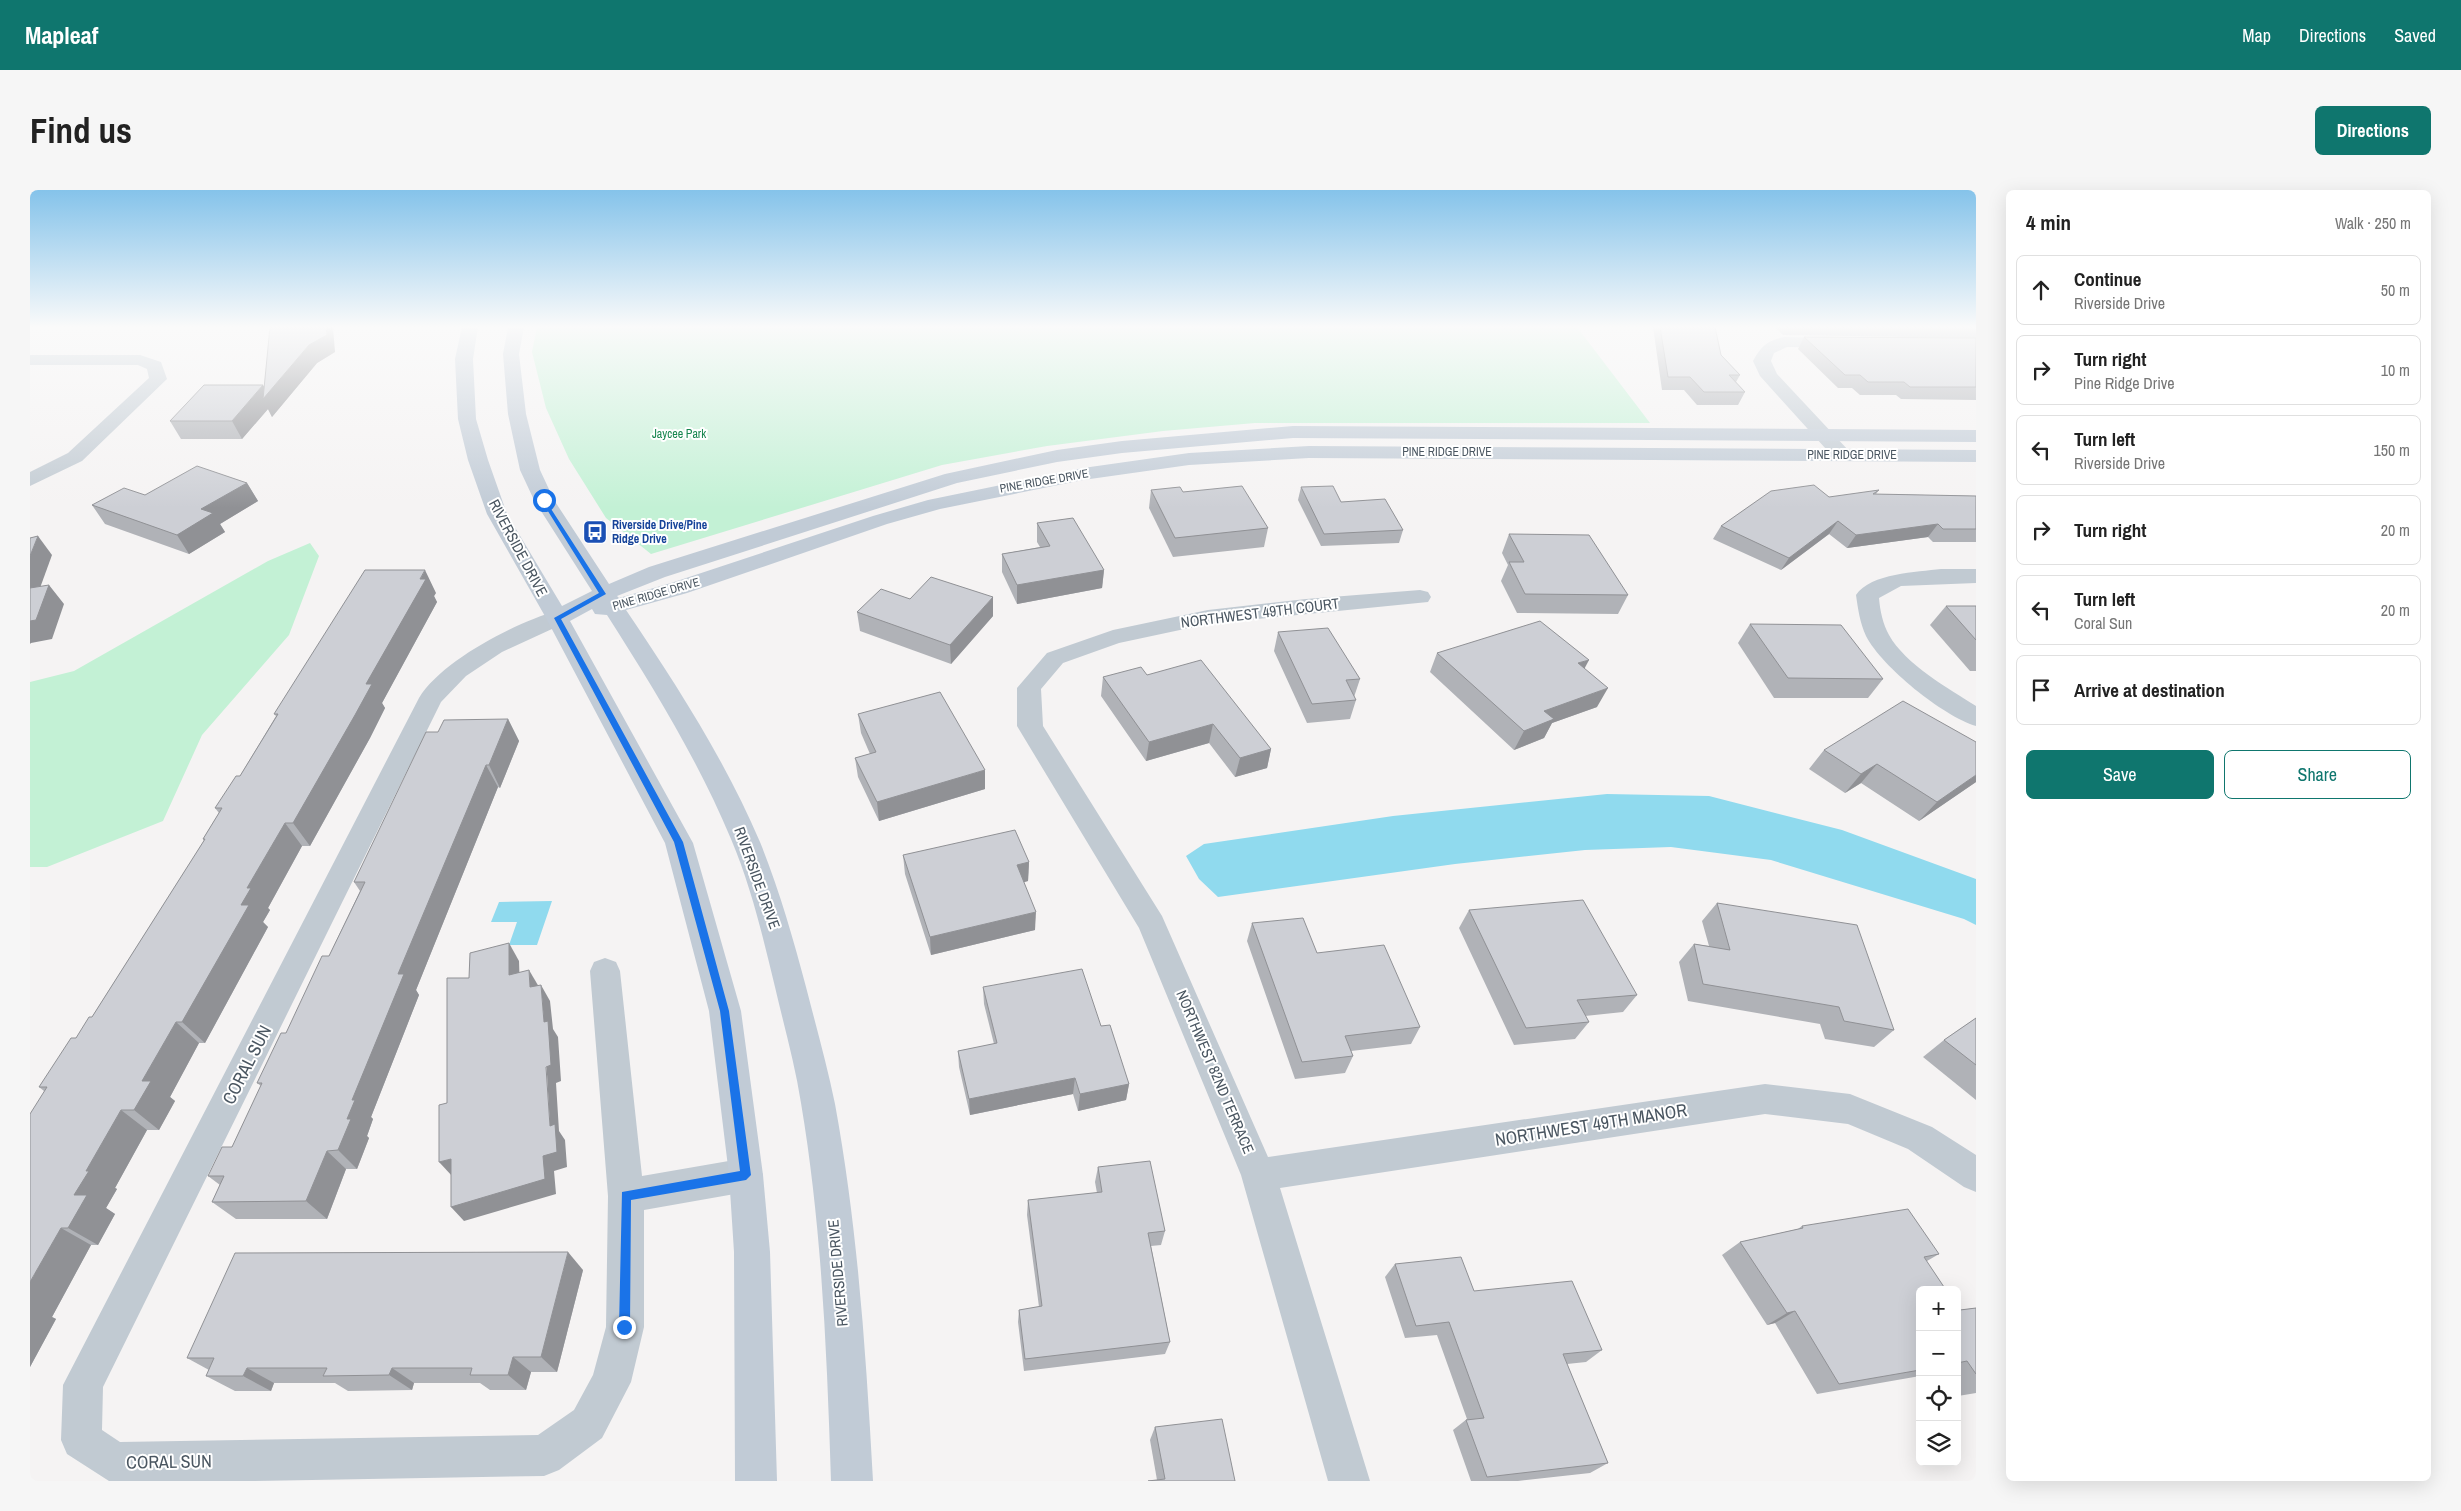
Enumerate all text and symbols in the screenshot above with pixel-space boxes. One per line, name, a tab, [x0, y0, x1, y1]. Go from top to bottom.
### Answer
text: Mapleaf	[25, 19, 98, 51]
text: Map	[2242, 23, 2271, 48]
text: Directions	[2299, 23, 2366, 48]
text: Saved	[2394, 23, 2436, 48]
button: Directions	[2315, 106, 2431, 155]
text: Find us	[30, 107, 132, 154]
text: 4 min	[2026, 208, 2071, 237]
text: Walk · 250 m	[2335, 212, 2411, 234]
text: Continue	[2074, 266, 2142, 292]
icon: ahead	[2027, 276, 2055, 304]
text: 50 m	[2381, 279, 2410, 301]
text: Riverside Drive	[2074, 292, 2165, 314]
text: Turn right	[2074, 346, 2146, 372]
icon: right	[2027, 356, 2055, 384]
text: 10 m	[2381, 359, 2410, 381]
text: Pine Ridge Drive	[2074, 372, 2175, 394]
park label: Jaycee Park	[652, 426, 706, 442]
text: Turn left	[2074, 426, 2135, 452]
icon: left	[2027, 436, 2055, 464]
text: 150 m	[2374, 439, 2410, 461]
street label: PINE RIDGE DRIVE	[1402, 444, 1492, 460]
street label: PINE RIDGE DRIVE	[1807, 447, 1897, 463]
text: Riverside Drive	[2074, 452, 2165, 474]
street label: PINE RIDGE DRIVE	[998, 465, 1090, 497]
route start	[533, 489, 556, 512]
street label: RIVERSIDE DRIVE	[484, 495, 553, 600]
icon: right	[2027, 516, 2055, 544]
place label: Riverside Drive/Pine Ridge Drive	[612, 517, 708, 547]
text: Turn right	[2074, 517, 2146, 543]
bus stop icon: Riverside Drive/Pine Ridge Drive	[582, 519, 608, 545]
text: 20 m	[2381, 519, 2410, 541]
street label: PINE RIDGE DRIVE	[611, 574, 701, 614]
text: Turn left	[2074, 586, 2135, 612]
street label: NORTHWEST 49TH COURT	[1180, 592, 1341, 633]
icon: left	[2027, 596, 2055, 624]
text: 20 m	[2381, 599, 2410, 621]
text: Coral Sun	[2074, 612, 2132, 634]
icon: arrive	[2027, 676, 2055, 704]
text: Arrive at destination	[2074, 677, 2225, 703]
button: Save	[2026, 750, 2214, 799]
button: Share	[2224, 750, 2411, 799]
street label: RIVERSIDE DRIVE	[729, 824, 786, 932]
street label: NORTHWEST 82ND TERRACE	[1171, 987, 1259, 1157]
street label: CORAL SUN	[216, 1021, 277, 1109]
street label: NORTHWEST 49TH MANOR	[1493, 1097, 1689, 1152]
street label: RIVERSIDE DRIVE	[822, 1219, 853, 1327]
map controls	[1916, 1286, 1961, 1466]
button: +	[1916, 1286, 1961, 1331]
route end	[613, 1316, 636, 1339]
button: −	[1916, 1331, 1961, 1376]
button: locate	[1916, 1376, 1961, 1421]
button: layers	[1916, 1421, 1961, 1466]
street label: CORAL SUN	[126, 1448, 212, 1475]

